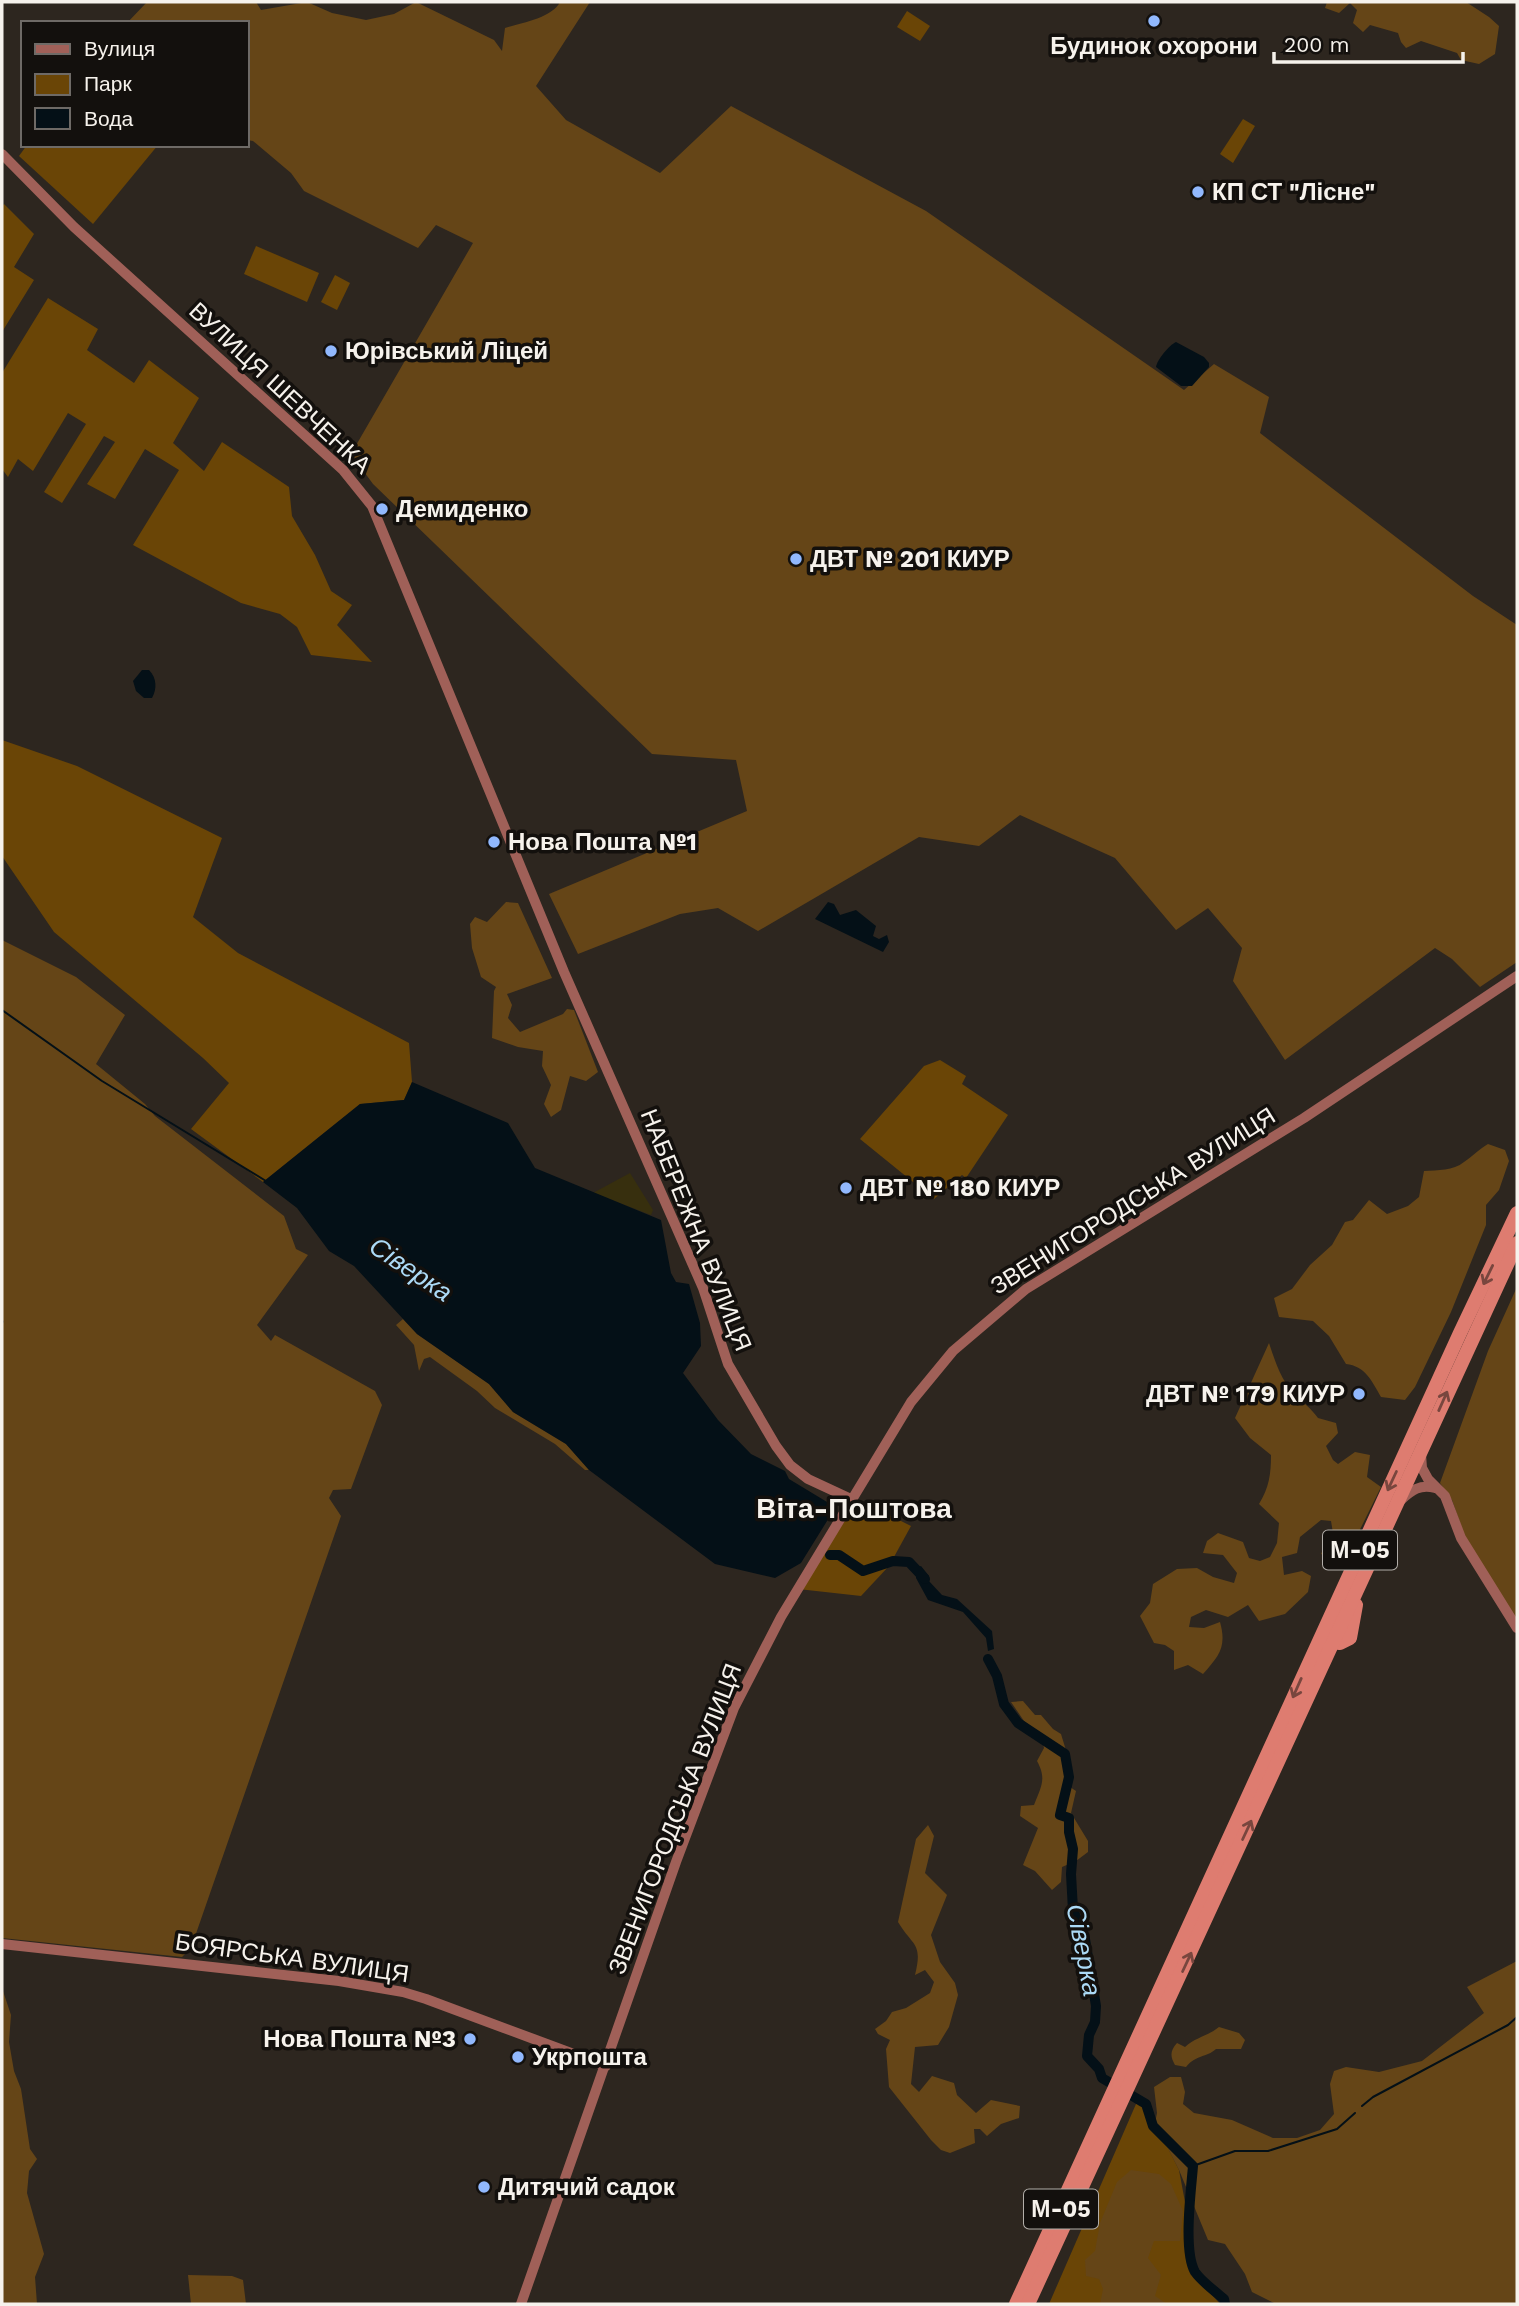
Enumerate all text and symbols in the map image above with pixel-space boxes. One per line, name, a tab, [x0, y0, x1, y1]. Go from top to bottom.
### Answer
marker: Будинок охорони	[1146, 13, 1162, 29]
legend	[21, 21, 248, 147]
scale bar	[1274, 21, 1463, 65]
place label: Будинок охорони	[1050, 32, 1258, 60]
text: 200 m	[1284, 32, 1350, 57]
text: Вулиця	[84, 36, 155, 61]
text: Парк	[84, 71, 132, 96]
text: Вода	[84, 106, 133, 131]
place label: КП СТ "Лісне"	[1212, 178, 1375, 206]
marker: КП СТ "Лісне"	[1190, 184, 1206, 200]
street label: ВУЛИЦЯ ШЕВЧЕНКА	[183, 297, 377, 479]
place label: Юрівський Ліцей	[345, 337, 548, 365]
marker: Юрівський Ліцей	[323, 343, 339, 359]
place label: Демиденко	[396, 495, 528, 523]
marker: Демиденко	[374, 501, 390, 517]
place label: ДВТ № 201 КИУР	[810, 545, 1010, 573]
marker: ДВТ № 201 КИУР	[788, 551, 804, 567]
place label: Нова Пошта №1	[508, 828, 697, 856]
marker: Нова Пошта №1	[486, 834, 502, 850]
street label: ЗВЕНИГОРОДСЬКА ВУЛИЦЯ	[986, 1102, 1280, 1300]
street label: НАБЕРЕЖНА ВУЛИЦЯ	[635, 1105, 757, 1355]
place label: ДВТ № 180 КИУР	[860, 1174, 1060, 1202]
marker: ДВТ № 180 КИУР	[838, 1180, 854, 1196]
water label: Сіверка	[364, 1231, 458, 1307]
one-way arrow	[1480, 1264, 1494, 1285]
place label: ДВТ № 179 КИУР	[1146, 1380, 1345, 1408]
marker: ДВТ № 179 КИУР	[1351, 1386, 1367, 1402]
one-way arrow	[1437, 1391, 1450, 1412]
one-way arrow	[1385, 1470, 1398, 1491]
district label: Віта-Поштова	[756, 1492, 952, 1525]
road number: М-05	[1323, 1530, 1397, 1569]
street label: ЗВЕНИГОРОДСЬКА ВУЛИЦЯ	[603, 1660, 747, 1978]
one-way arrow	[1290, 1677, 1303, 1698]
one-way arrow	[1241, 1820, 1254, 1841]
water label: Сіверка	[1060, 1901, 1108, 1999]
street label: БОЯРСЬКА ВУЛИЦЯ	[173, 1928, 411, 1988]
one-way arrow	[1180, 1952, 1194, 1973]
place label: Нова Пошта №3	[263, 2025, 456, 2053]
marker: Нова Пошта №3	[462, 2031, 478, 2047]
place label: Укрпошта	[532, 2043, 648, 2071]
marker: Укрпошта	[510, 2049, 526, 2065]
place label: Дитячий садок	[498, 2173, 676, 2201]
marker: Дитячий садок	[476, 2179, 492, 2195]
road number: М-05	[1024, 2190, 1098, 2228]

